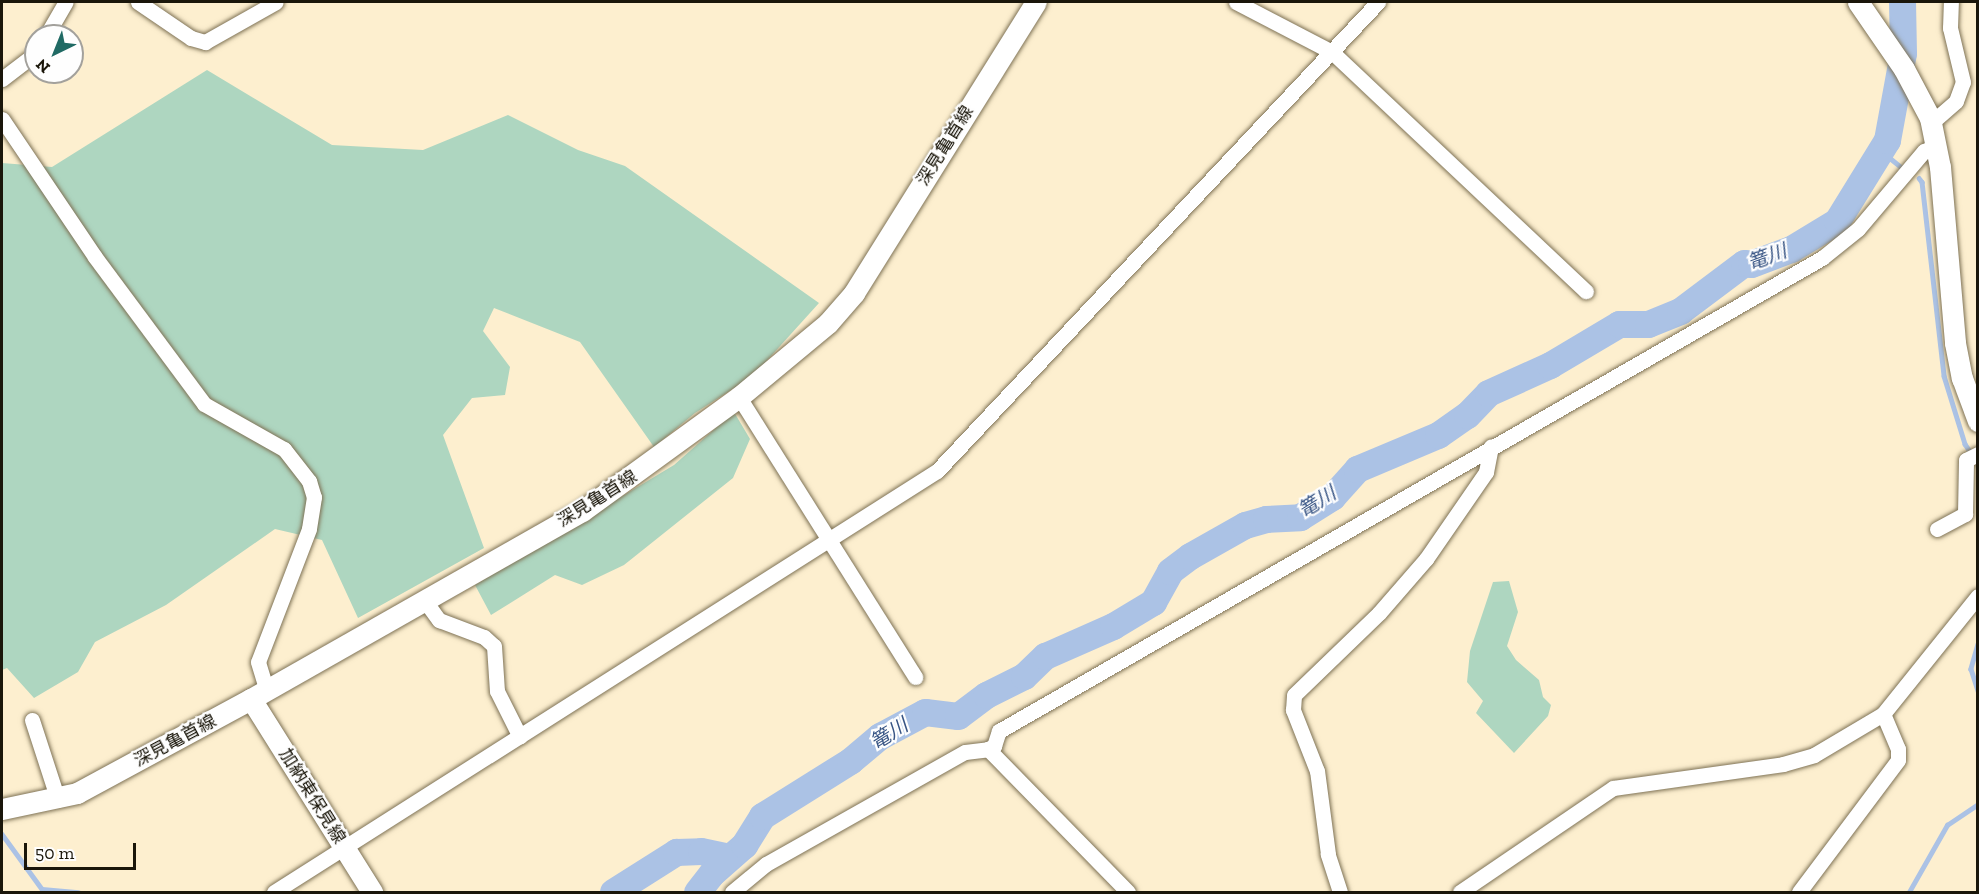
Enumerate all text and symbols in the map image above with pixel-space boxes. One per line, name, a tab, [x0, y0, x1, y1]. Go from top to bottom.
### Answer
north arrow	[24, 24, 84, 84]
text: N	[32, 55, 54, 77]
street label: 深見亀首線	[912, 102, 978, 190]
water label: 篭川	[1744, 239, 1790, 275]
street label: 深見亀首線	[553, 466, 641, 532]
water label: 篭川	[1294, 481, 1340, 523]
street label: 深見亀首線	[130, 710, 220, 772]
water label: 篭川	[866, 713, 912, 755]
street label: 加納東保見線	[274, 744, 350, 848]
scale bar	[27, 831, 140, 869]
text: 50 m	[35, 842, 74, 864]

